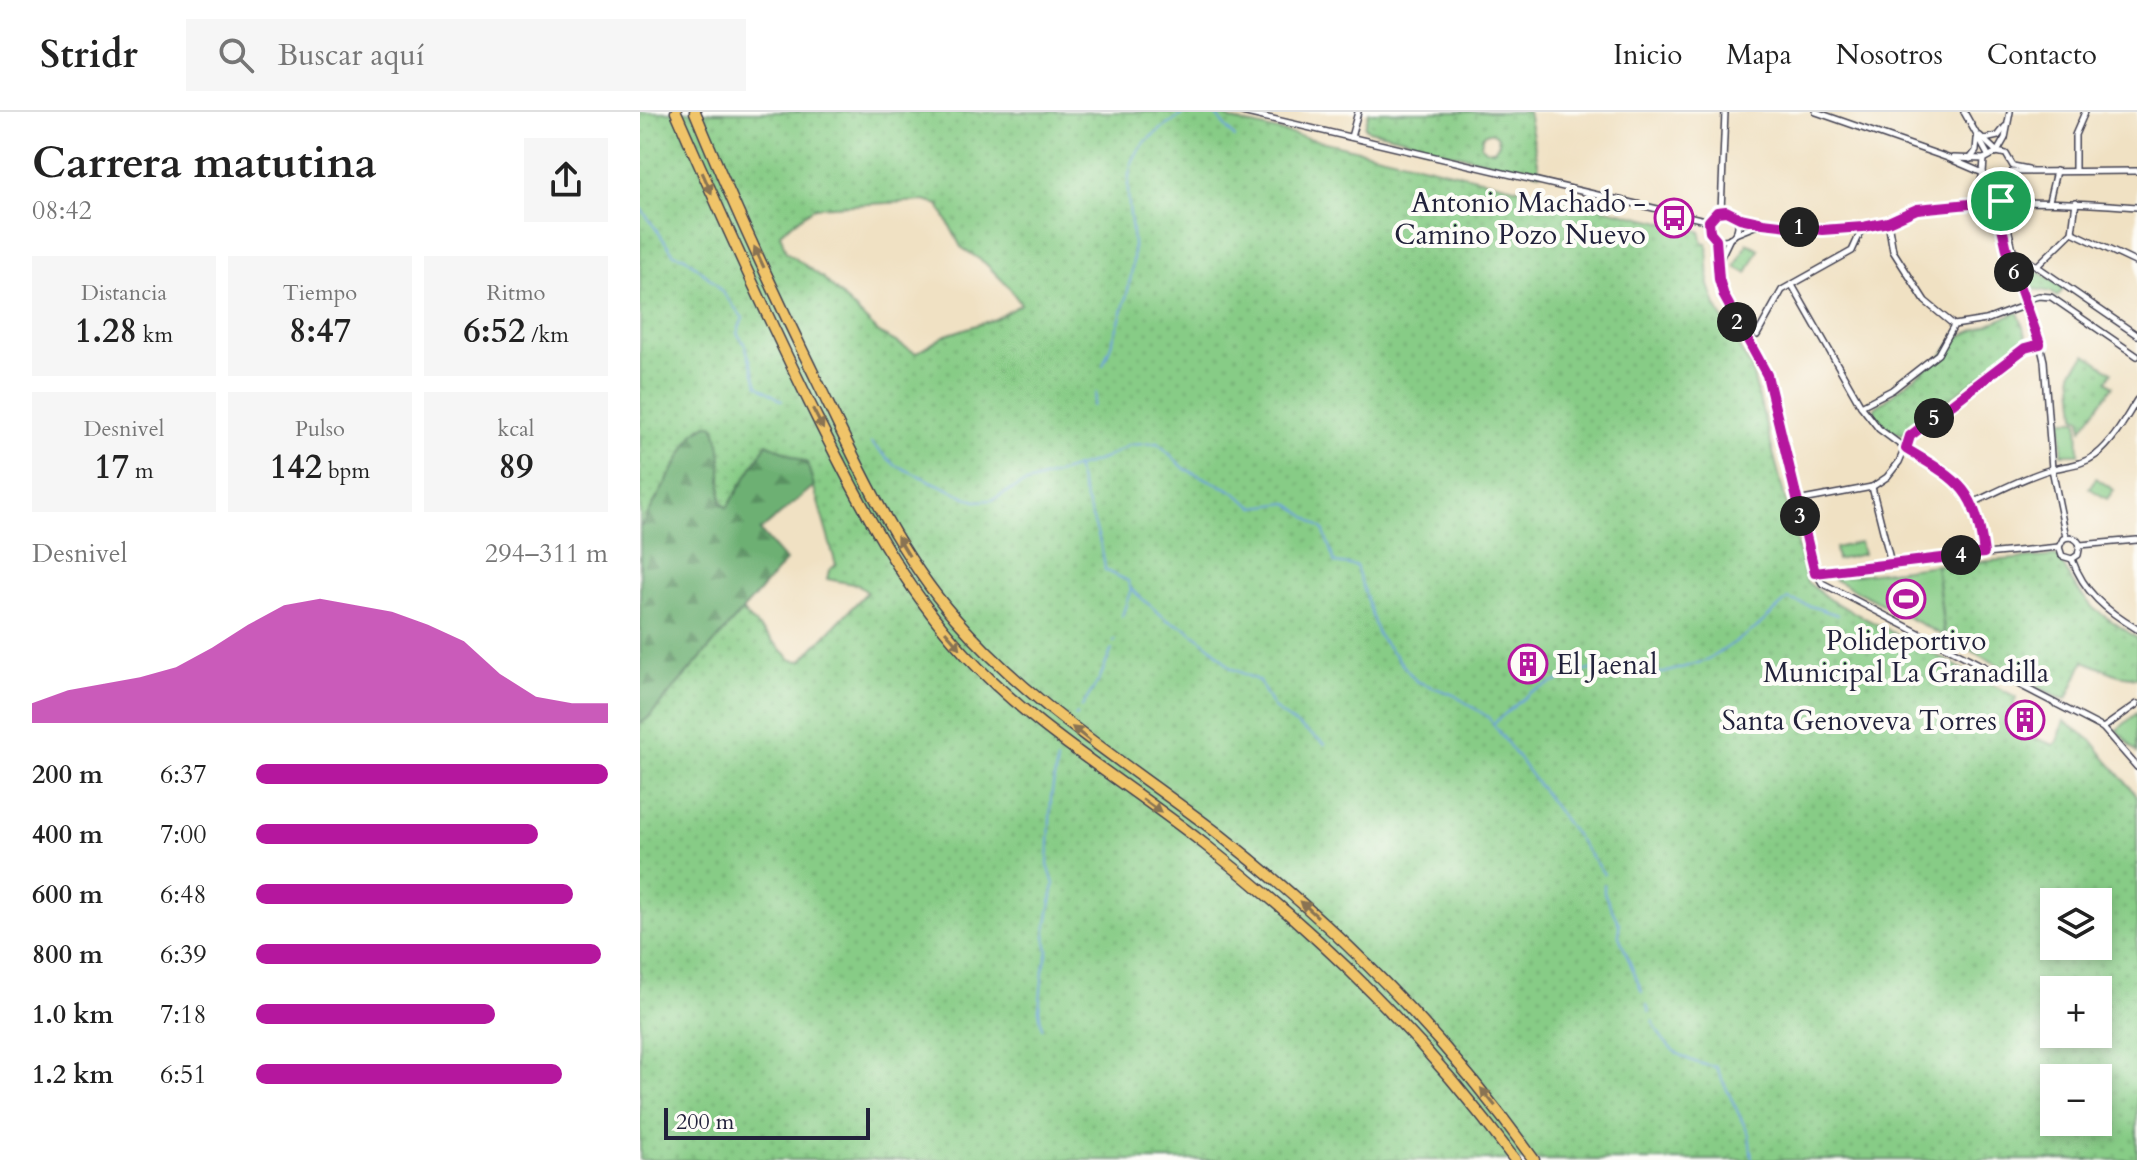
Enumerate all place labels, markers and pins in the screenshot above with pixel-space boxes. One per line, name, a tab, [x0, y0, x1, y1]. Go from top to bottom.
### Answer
pin	[1967, 167, 2035, 235]
place label: Antonio Machado - Camino Pozo Nuevo	[1394, 184, 1646, 254]
bus stop icon: Antonio Machado - Camino Pozo Nuevo	[1653, 197, 1695, 239]
pin: 1	[1779, 207, 1819, 247]
pin: 6	[1994, 252, 2034, 292]
pin: 2	[1717, 302, 1757, 342]
pin: 5	[1914, 398, 1954, 438]
pin: 3	[1780, 496, 1820, 536]
pin: 4	[1941, 535, 1981, 575]
sports icon: Polideportivo Municipal La Granadilla	[1885, 578, 1927, 620]
place label: Polideportivo Municipal La Granadilla	[1763, 622, 2049, 692]
building icon: El Jaenal	[1507, 643, 1549, 685]
place label: El Jaenal	[1556, 646, 1657, 684]
building icon: Santa Genoveva Torres	[2004, 699, 2046, 741]
place label: Santa Genoveva Torres	[1722, 702, 1997, 740]

